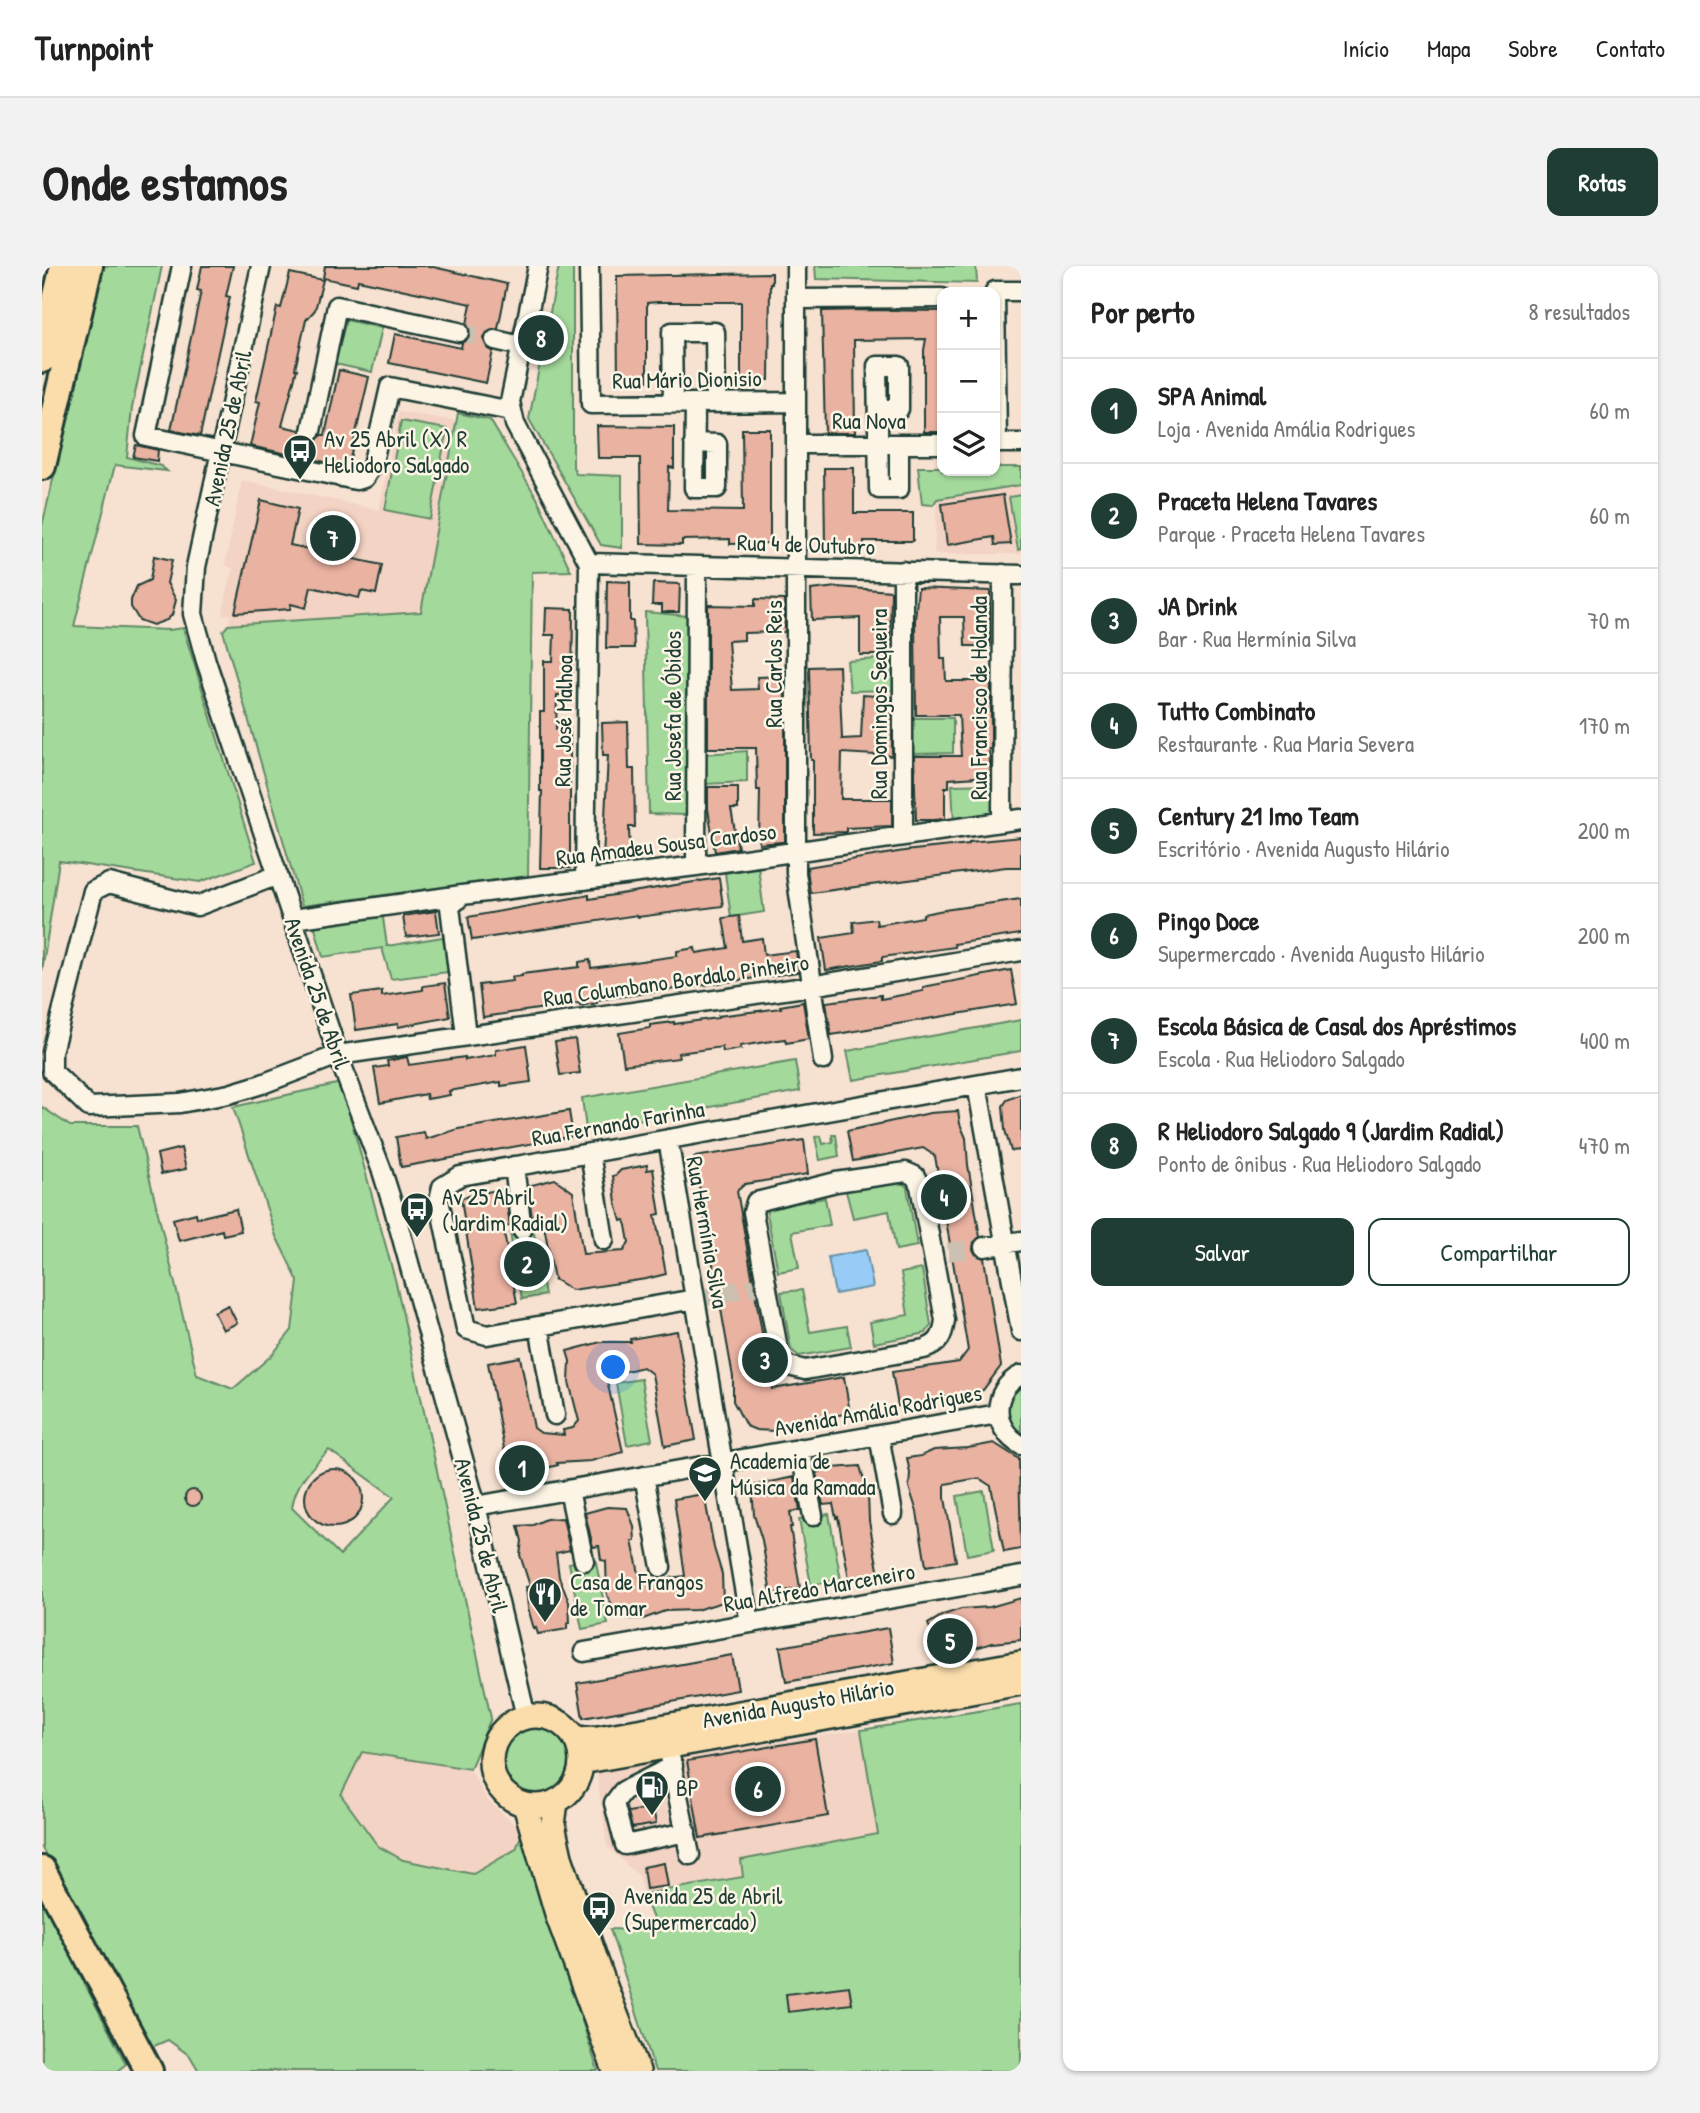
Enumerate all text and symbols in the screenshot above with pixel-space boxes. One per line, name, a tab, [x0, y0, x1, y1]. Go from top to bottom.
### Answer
text: Turnpoint	[35, 26, 152, 70]
text: Início	[1343, 32, 1389, 64]
text: Mapa	[1427, 32, 1470, 64]
text: Sobre	[1508, 32, 1558, 64]
text: Contato	[1596, 32, 1665, 64]
button: Rotas	[1547, 148, 1658, 216]
text: Onde estamos	[42, 149, 288, 215]
map controls	[937, 287, 1000, 476]
button: +	[937, 287, 1000, 350]
text: Por perto	[1091, 292, 1195, 332]
text: 8 resultados	[1529, 296, 1630, 327]
pin: 8	[518, 312, 564, 364]
street label: Avenida 25 de Abril	[195, 346, 259, 509]
button: −	[937, 350, 1000, 413]
street label: Rua Mário Dionisio	[612, 362, 762, 396]
text: SPA Animal	[1158, 378, 1266, 413]
text: 1	[1110, 395, 1118, 426]
text: 60 m	[1590, 395, 1630, 426]
street label: Rua Nova	[832, 405, 906, 436]
button: layers	[937, 413, 1000, 476]
text: Loja · Avenida Amália Rodrigues	[1158, 413, 1415, 444]
place label: Av 25 Abril (X) R Heliodoro Salgado	[324, 423, 469, 480]
bus stop icon: Av 25 Abril (X) R Heliodoro Salgado	[281, 432, 319, 481]
text: Praceta Helena Tavares	[1158, 483, 1377, 518]
text: 2	[1109, 500, 1119, 531]
text: 60 m	[1590, 500, 1630, 531]
pin: 7	[310, 512, 356, 564]
text: Parque · Praceta Helena Tavares	[1158, 518, 1425, 549]
street label: Rua 4 de Outubro	[737, 526, 875, 562]
text: JA Drink	[1158, 588, 1237, 623]
street label: Rua Francisco de Holanda	[963, 596, 994, 800]
street label: Rua Carlos Reis	[758, 600, 789, 728]
text: 3	[1109, 605, 1119, 636]
text: 70 m	[1587, 605, 1630, 636]
street label: Rua Domingos Sequeira	[863, 609, 894, 799]
text: Bar · Rua Hermínia Silva	[1158, 623, 1356, 654]
street label: Rua Josefa de Óbidos	[657, 631, 688, 801]
street label: Rua José Malhoa	[546, 655, 580, 787]
text: Tutto Combinato	[1158, 693, 1315, 728]
text: 4	[1110, 710, 1118, 741]
text: 170 m	[1579, 710, 1630, 741]
text: Restaurante · Rua Maria Severa	[1158, 728, 1414, 759]
text: Century 21 Imo Team	[1158, 798, 1359, 833]
street label: Rua Amadeu Sousa Cardoso	[554, 815, 778, 873]
text: 5	[1109, 815, 1119, 846]
text: 200 m	[1578, 815, 1630, 846]
text: Escritório · Avenida Augusto Hilário	[1158, 833, 1450, 864]
text: Pingo Doce	[1158, 903, 1259, 938]
street label: Avenida 25 de Abril	[278, 913, 359, 1074]
text: 6	[1109, 920, 1119, 951]
text: 200 m	[1578, 920, 1630, 951]
text: Supermercado · Avenida Augusto Hilário	[1158, 938, 1485, 969]
street label: Rua Columbano Bordalo Pinheiro	[541, 946, 811, 1014]
text: Escola Básica de Casal dos Apréstimos	[1158, 1008, 1516, 1043]
text: 7	[1108, 1025, 1120, 1056]
text: 400 m	[1580, 1025, 1630, 1056]
text: Escola · Rua Heliodoro Salgado	[1158, 1043, 1405, 1074]
street label: Rua Fernando Farinha	[529, 1093, 707, 1153]
text: R Heliodoro Salgado 9 (Jardim Radial)	[1158, 1113, 1504, 1148]
text: 8	[1109, 1130, 1119, 1161]
text: 470 m	[1579, 1130, 1630, 1161]
text: Ponto de ônibus · Rua Heliodoro Salgado	[1158, 1148, 1481, 1179]
street label: Rua Hermínia Silva	[679, 1154, 737, 1310]
pin: 4	[921, 1171, 967, 1223]
place label: Av 25 Abril (Jardim Radial)	[442, 1181, 568, 1238]
bus stop icon: Av 25 Abril (Jardim Radial)	[398, 1190, 436, 1239]
button: Salvar	[1091, 1218, 1354, 1286]
button: Compartilhar	[1368, 1218, 1630, 1286]
pin: 2	[504, 1238, 550, 1290]
pin: 3	[742, 1334, 788, 1386]
your location	[596, 1350, 630, 1384]
street label: Avenida Amália Rodrigues	[772, 1376, 984, 1443]
pin: 1	[499, 1442, 545, 1494]
place label: Academia de Música da Ramada	[730, 1445, 876, 1502]
street label: Avenida 25 de Abril	[448, 1454, 516, 1616]
school or university icon: Academia de Música da Ramada	[686, 1454, 724, 1503]
street label: Rua Alfredo Marceneiro	[721, 1555, 917, 1619]
place label: Casa de Frangos de Tomar	[570, 1566, 704, 1623]
restaurant icon: Casa de Frangos de Tomar	[526, 1575, 564, 1624]
pin: 5	[927, 1615, 973, 1667]
street label: Avenida Augusto Hilário	[700, 1671, 896, 1735]
pin: 6	[735, 1763, 781, 1815]
fuel station icon: BP	[633, 1768, 671, 1817]
place label: BP	[676, 1772, 699, 1803]
place label: Avenida 25 de Abril (Supermercado)	[624, 1880, 783, 1937]
bus stop icon: Avenida 25 de Abril (Supermercado)	[580, 1889, 618, 1938]

